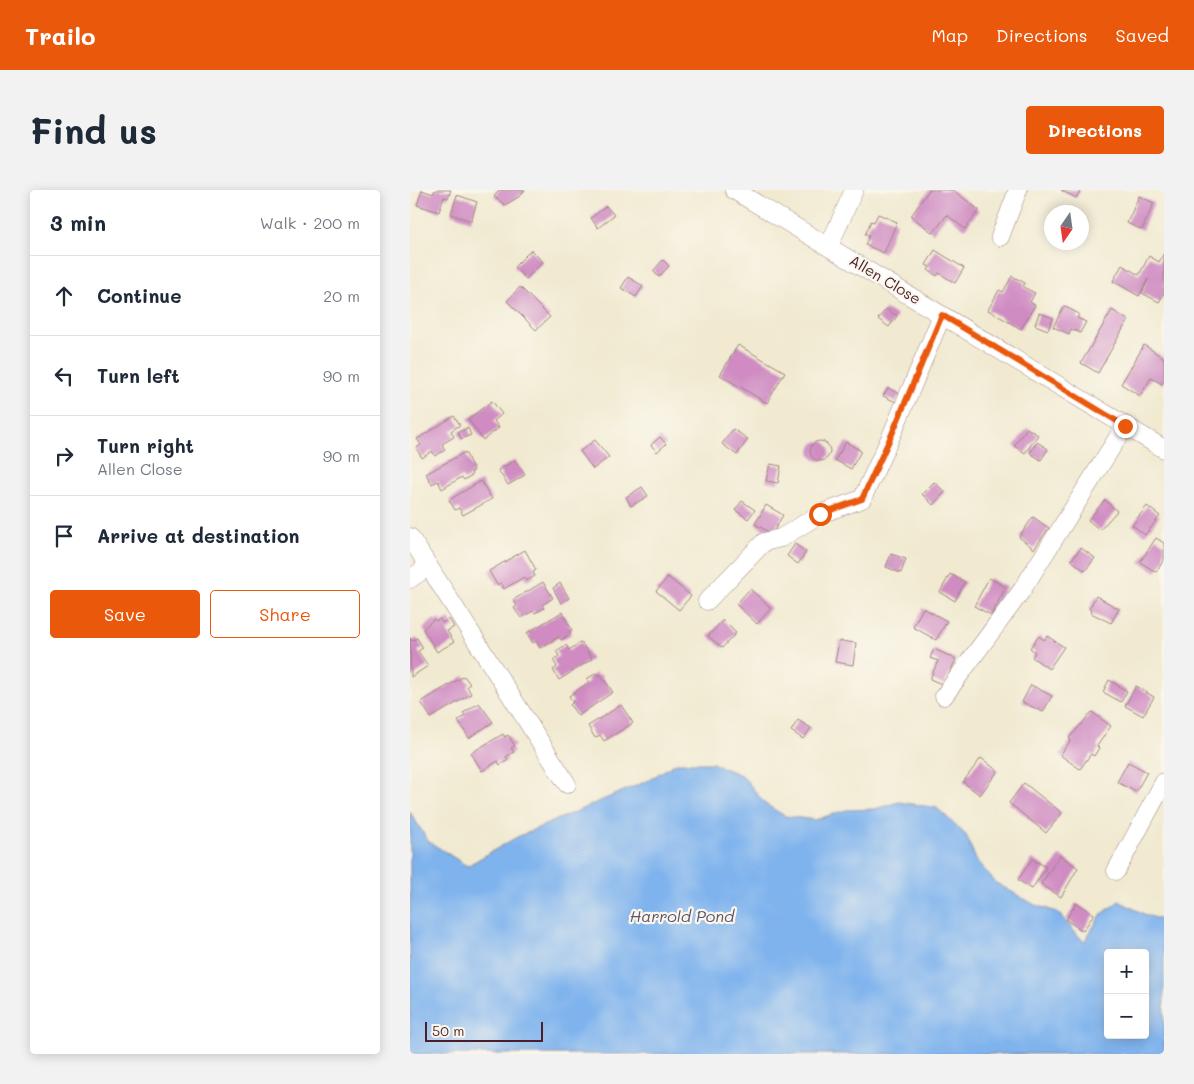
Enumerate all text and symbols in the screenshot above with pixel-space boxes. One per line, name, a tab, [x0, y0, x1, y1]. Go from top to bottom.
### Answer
text: Trailo	[25, 20, 96, 51]
text: Map	[931, 23, 968, 47]
text: Directions	[996, 23, 1088, 47]
text: Saved	[1116, 23, 1169, 47]
button: Directions	[1026, 106, 1164, 154]
text: Find us	[30, 107, 157, 153]
north arrow	[1044, 205, 1089, 250]
text: 3 min	[50, 209, 106, 236]
text: Walk · 200 m	[260, 212, 360, 233]
street label: Allen Close	[846, 250, 925, 308]
icon: ahead	[50, 282, 78, 310]
text: Continue	[97, 283, 182, 308]
text: 20 m	[323, 285, 360, 306]
icon: left	[50, 362, 78, 390]
text: Turn left	[97, 363, 180, 388]
text: 90 m	[323, 365, 360, 386]
route end	[1114, 415, 1137, 438]
text: Turn right	[97, 433, 194, 458]
icon: right	[50, 442, 78, 470]
text: 90 m	[323, 445, 360, 466]
text: Allen Close	[97, 458, 183, 479]
route start	[809, 503, 832, 526]
icon: arrive	[50, 522, 78, 550]
text: Arrive at destination	[97, 523, 300, 548]
button: Save	[50, 590, 200, 638]
button: Share	[210, 590, 360, 638]
water label: Harrold Pond	[630, 905, 735, 926]
map controls	[1104, 949, 1149, 1039]
button: +	[1104, 949, 1149, 994]
button: −	[1104, 994, 1149, 1039]
scale bar	[425, 1019, 542, 1042]
text: 50 m	[432, 1021, 464, 1040]

